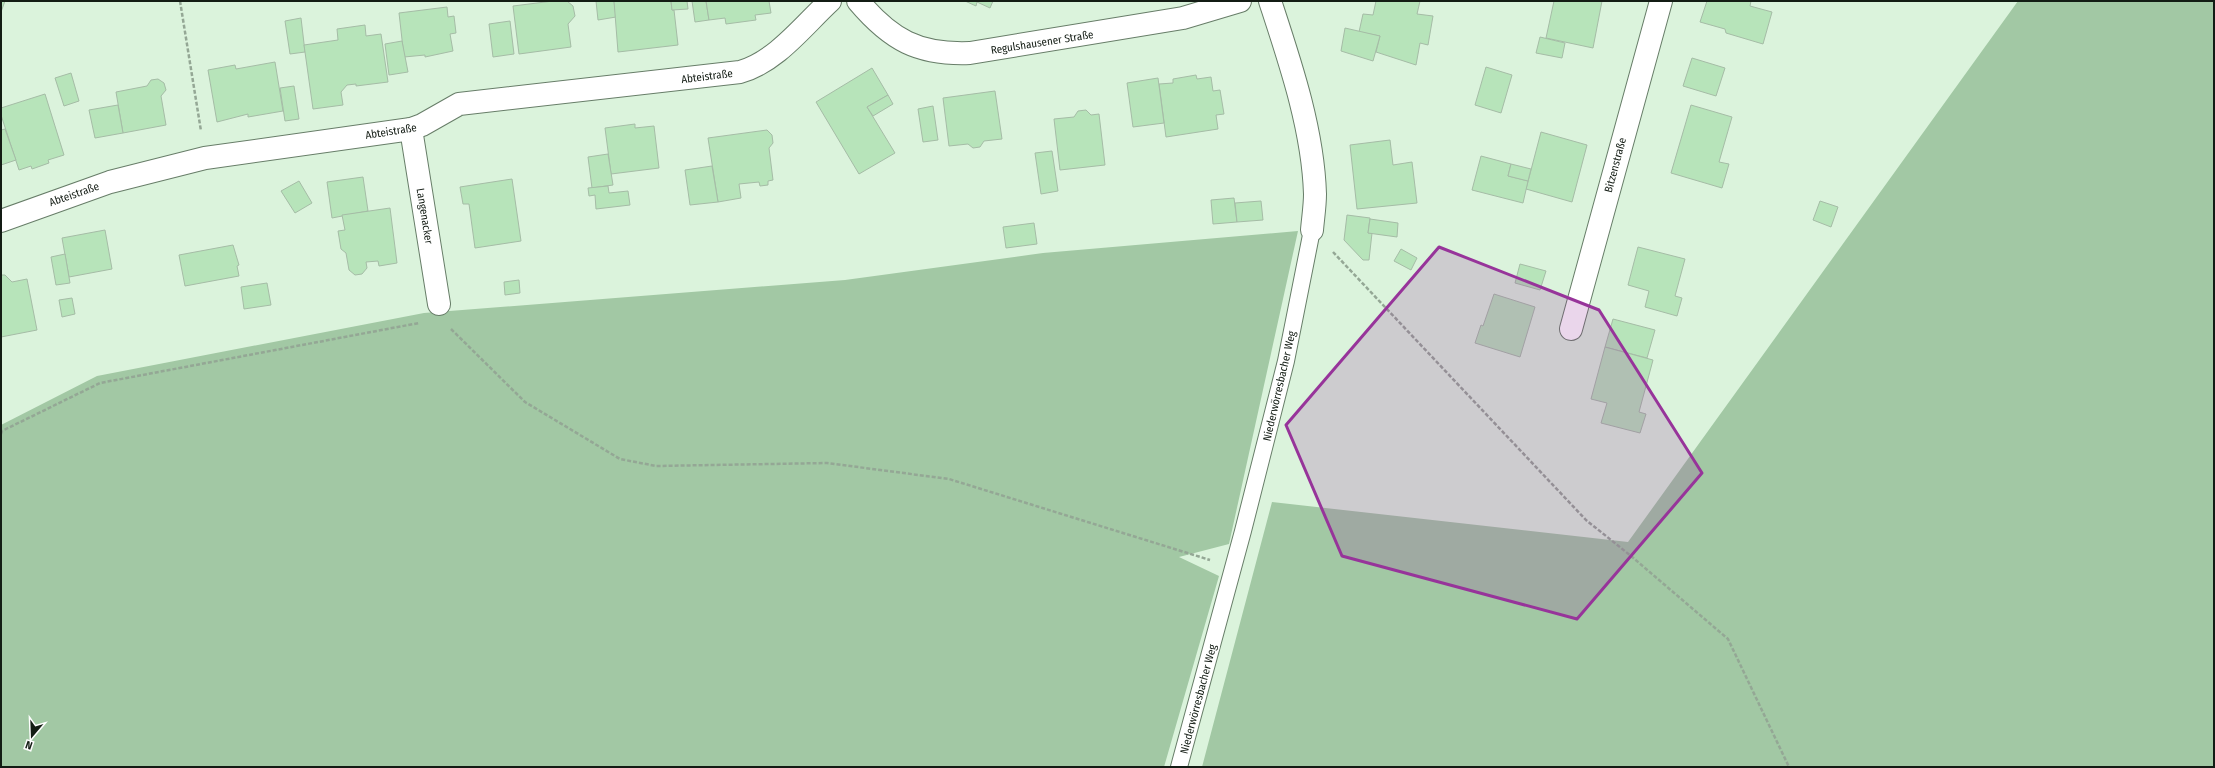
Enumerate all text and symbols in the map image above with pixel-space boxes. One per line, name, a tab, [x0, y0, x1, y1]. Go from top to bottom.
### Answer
street label: Regulshausener Straße	[990, 28, 1094, 57]
street label: Abteistraße	[681, 67, 734, 86]
street label: Abteistraße	[364, 121, 418, 142]
street label: Bitzenstraße	[1602, 136, 1629, 194]
street label: Abteistraße	[48, 180, 101, 209]
street label: Langenacker	[414, 187, 435, 245]
street label: Niederwörresbacher Weg	[1260, 329, 1299, 443]
street label: Niederwörresbacher Weg	[1178, 642, 1220, 755]
north arrow	[12, 716, 52, 756]
text: N	[24, 738, 34, 752]

